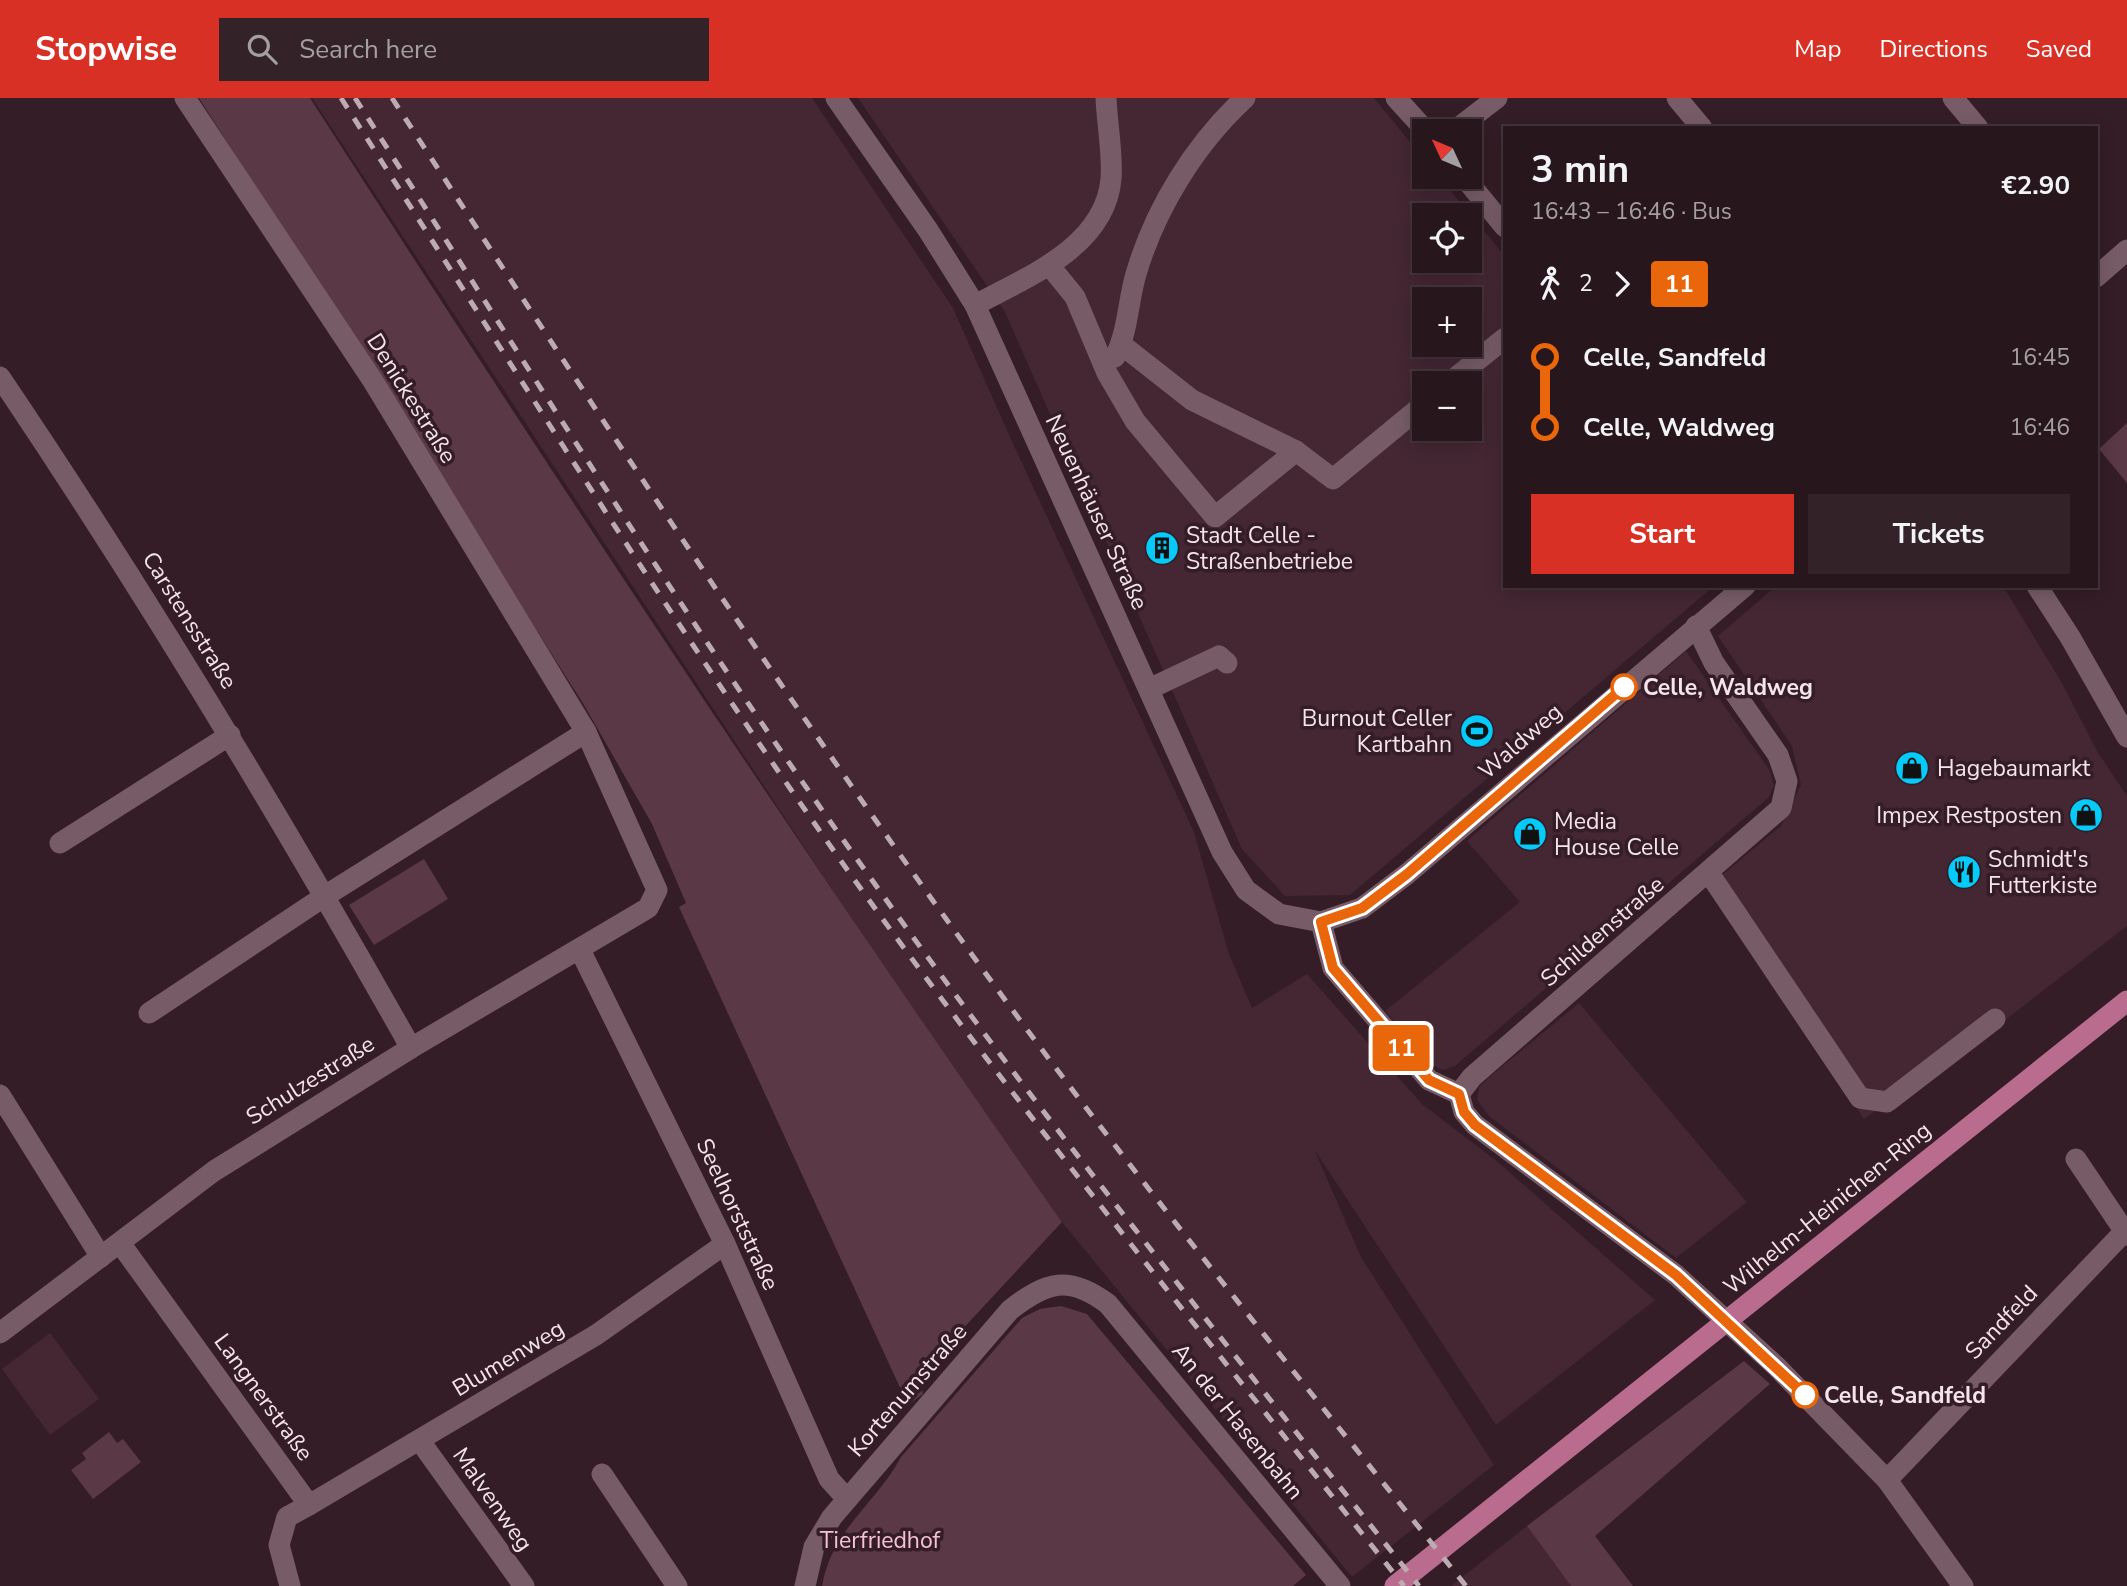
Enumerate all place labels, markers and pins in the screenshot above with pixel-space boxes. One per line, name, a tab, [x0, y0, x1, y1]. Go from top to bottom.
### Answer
place label: Stadt Celle - Straßenbetriebe	[1186, 520, 1353, 577]
building icon: Stadt Celle - Straßenbetriebe	[1143, 529, 1181, 567]
place label: Celle, Waldweg	[1643, 672, 1813, 703]
marker: Celle, Waldweg	[1611, 674, 1637, 700]
place label: Burnout Celler Kartbahn	[1302, 703, 1453, 760]
sports icon: Burnout Celler Kartbahn	[1458, 712, 1496, 750]
shop icon: Hagebaumarkt	[1893, 749, 1931, 787]
place label: Hagebaumarkt	[1937, 753, 2091, 784]
shop icon: Impex Restposten	[2067, 796, 2105, 834]
place label: Impex Restposten	[1876, 800, 2062, 831]
place label: Media House Celle	[1554, 806, 1679, 863]
shop icon: Media House Celle	[1511, 815, 1549, 853]
place label: Schmidt's Futterkiste	[1988, 844, 2097, 901]
restaurant icon: Schmidt's Futterkiste	[1945, 853, 1983, 891]
place label: Celle, Sandfeld	[1824, 1380, 1986, 1411]
marker: Celle, Sandfeld	[1792, 1382, 1818, 1408]

